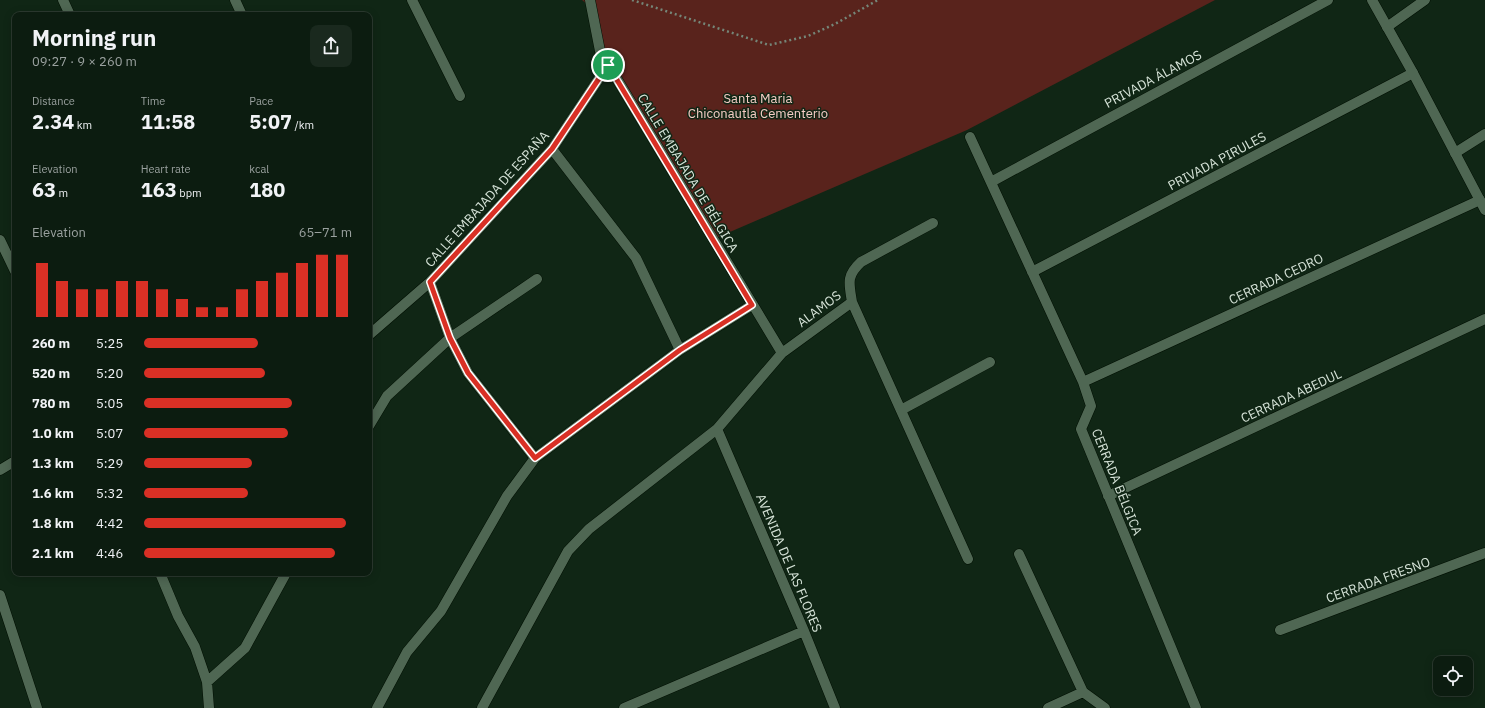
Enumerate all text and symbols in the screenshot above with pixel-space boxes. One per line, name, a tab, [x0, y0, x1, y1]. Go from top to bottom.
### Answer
text: Morning run	[32, 23, 156, 52]
button: share	[310, 25, 352, 67]
street label: PRIVADA ÁLAMOS	[1101, 46, 1205, 112]
pin	[591, 48, 625, 82]
text: 09:27 · 9 × 260 m	[32, 53, 137, 70]
icon: arrive	[597, 54, 619, 76]
park label: Santa Maria Chiconautla Cementerio	[688, 90, 828, 122]
street label: CALLE EMBAJADA DE BÉLGICA	[634, 91, 743, 256]
text: Distance	[32, 94, 75, 108]
text: Time	[141, 94, 165, 108]
text: Pace	[249, 94, 273, 108]
text: 2.34	[32, 108, 74, 135]
text: 11:58	[141, 108, 195, 135]
text: 5:07	[249, 108, 292, 135]
text: km	[74, 118, 92, 132]
text: /km	[292, 118, 314, 132]
street label: CALLE EMBAJADA DE ESPAÑA	[421, 127, 553, 271]
street label: PRIVADA PIRULES	[1165, 128, 1269, 194]
text: Elevation	[32, 162, 78, 176]
text: Heart rate	[141, 162, 191, 176]
text: kcal	[249, 162, 269, 176]
text: 63	[32, 176, 56, 203]
text: 163	[141, 176, 177, 203]
text: 180	[249, 176, 285, 203]
text: m	[56, 186, 68, 200]
text: bpm	[177, 186, 202, 200]
text: Elevation	[32, 224, 86, 241]
text: 65–71 m	[299, 224, 352, 241]
street label: CERRADA CEDRO	[1226, 250, 1326, 308]
street label: ALAMOS	[794, 287, 844, 331]
text: 260 m	[32, 335, 70, 352]
text: 5:25	[96, 335, 123, 352]
text: 520 m	[32, 365, 70, 382]
text: 5:20	[96, 365, 123, 382]
street label: CERRADA ABEDUL	[1238, 365, 1344, 427]
text: 780 m	[32, 395, 70, 412]
text: 5:05	[96, 395, 123, 412]
text: 1.0 km	[32, 425, 74, 442]
text: 5:07	[96, 425, 123, 442]
street label: CERRADA BÉLGICA	[1088, 426, 1146, 538]
text: 1.3 km	[32, 455, 74, 472]
text: 5:29	[96, 455, 123, 472]
text: 1.6 km	[32, 485, 74, 502]
text: 5:32	[96, 485, 123, 502]
street label: AVENIDA DE LAS FLORES	[752, 491, 826, 635]
text: 1.8 km	[32, 515, 74, 532]
text: 4:42	[96, 515, 123, 532]
text: 2.1 km	[32, 545, 74, 562]
text: 4:46	[96, 545, 123, 562]
street label: CERRADA FRESNO	[1324, 553, 1432, 607]
map controls	[1433, 656, 1473, 696]
button: locate	[1433, 656, 1473, 696]

